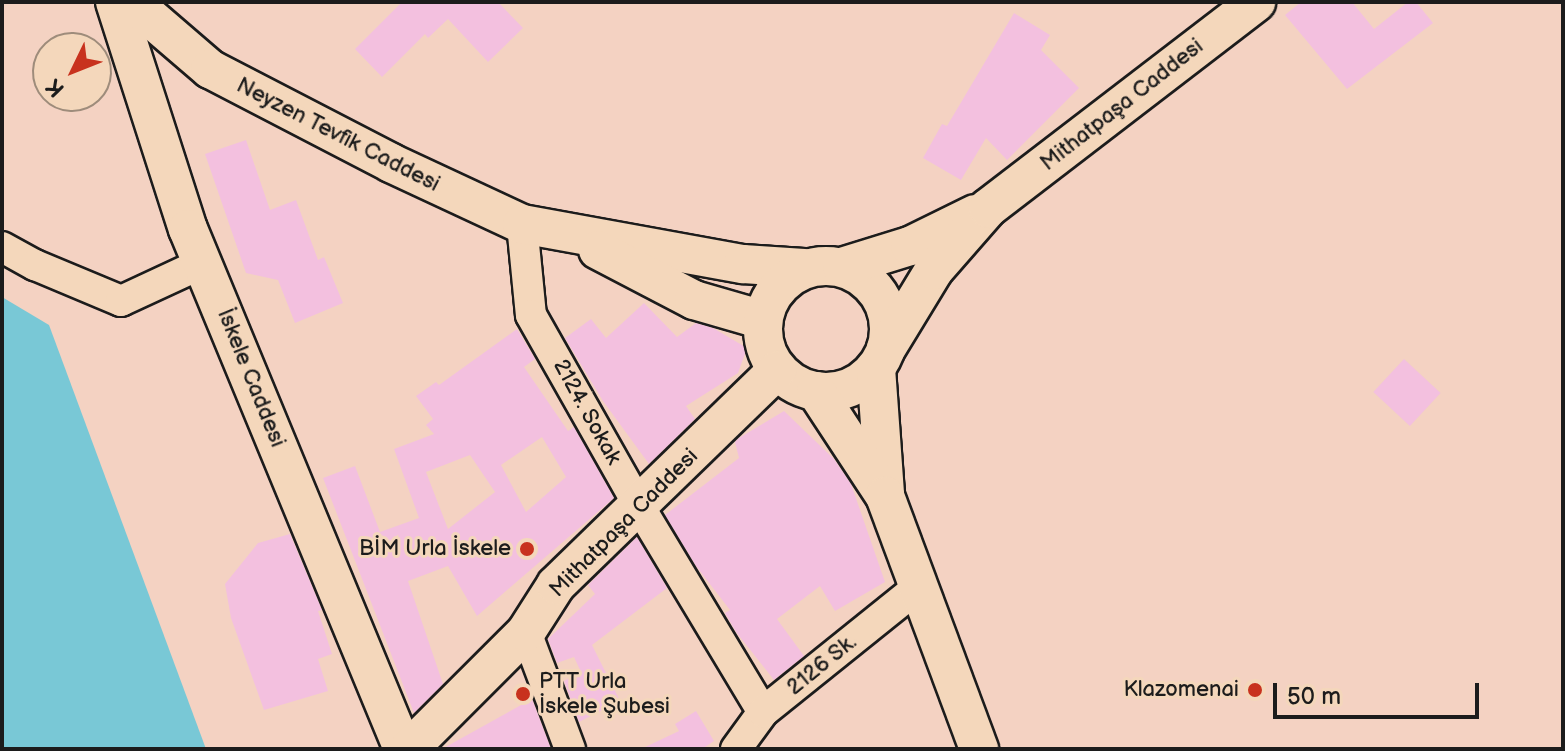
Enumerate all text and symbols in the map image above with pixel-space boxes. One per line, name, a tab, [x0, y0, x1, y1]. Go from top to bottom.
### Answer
north arrow	[32, 32, 112, 112]
street label: Mithatpaşa Caddesi	[1035, 33, 1209, 177]
street label: Neyzen Tevfik Caddesi	[232, 72, 444, 198]
text: K	[41, 73, 71, 102]
street label: İskele Caddesi	[211, 305, 291, 451]
street label: 2124. Sokak	[547, 354, 627, 470]
street label: Mithatpaşa Caddesi	[544, 443, 704, 603]
place label: BİM Urla İskele	[359, 536, 511, 562]
marker: BİM Urla İskele	[518, 540, 536, 558]
street label: 2126 Sk.	[782, 629, 862, 701]
scale bar	[1277, 667, 1483, 717]
place label: PTT Urla İskele Şubesi	[539, 668, 670, 720]
place label: Klazomenai	[1124, 677, 1239, 703]
marker: Klazomenai	[1246, 681, 1264, 699]
text: 50 m	[1287, 682, 1341, 711]
marker: PTT Urla İskele Şubesi	[514, 685, 532, 703]

